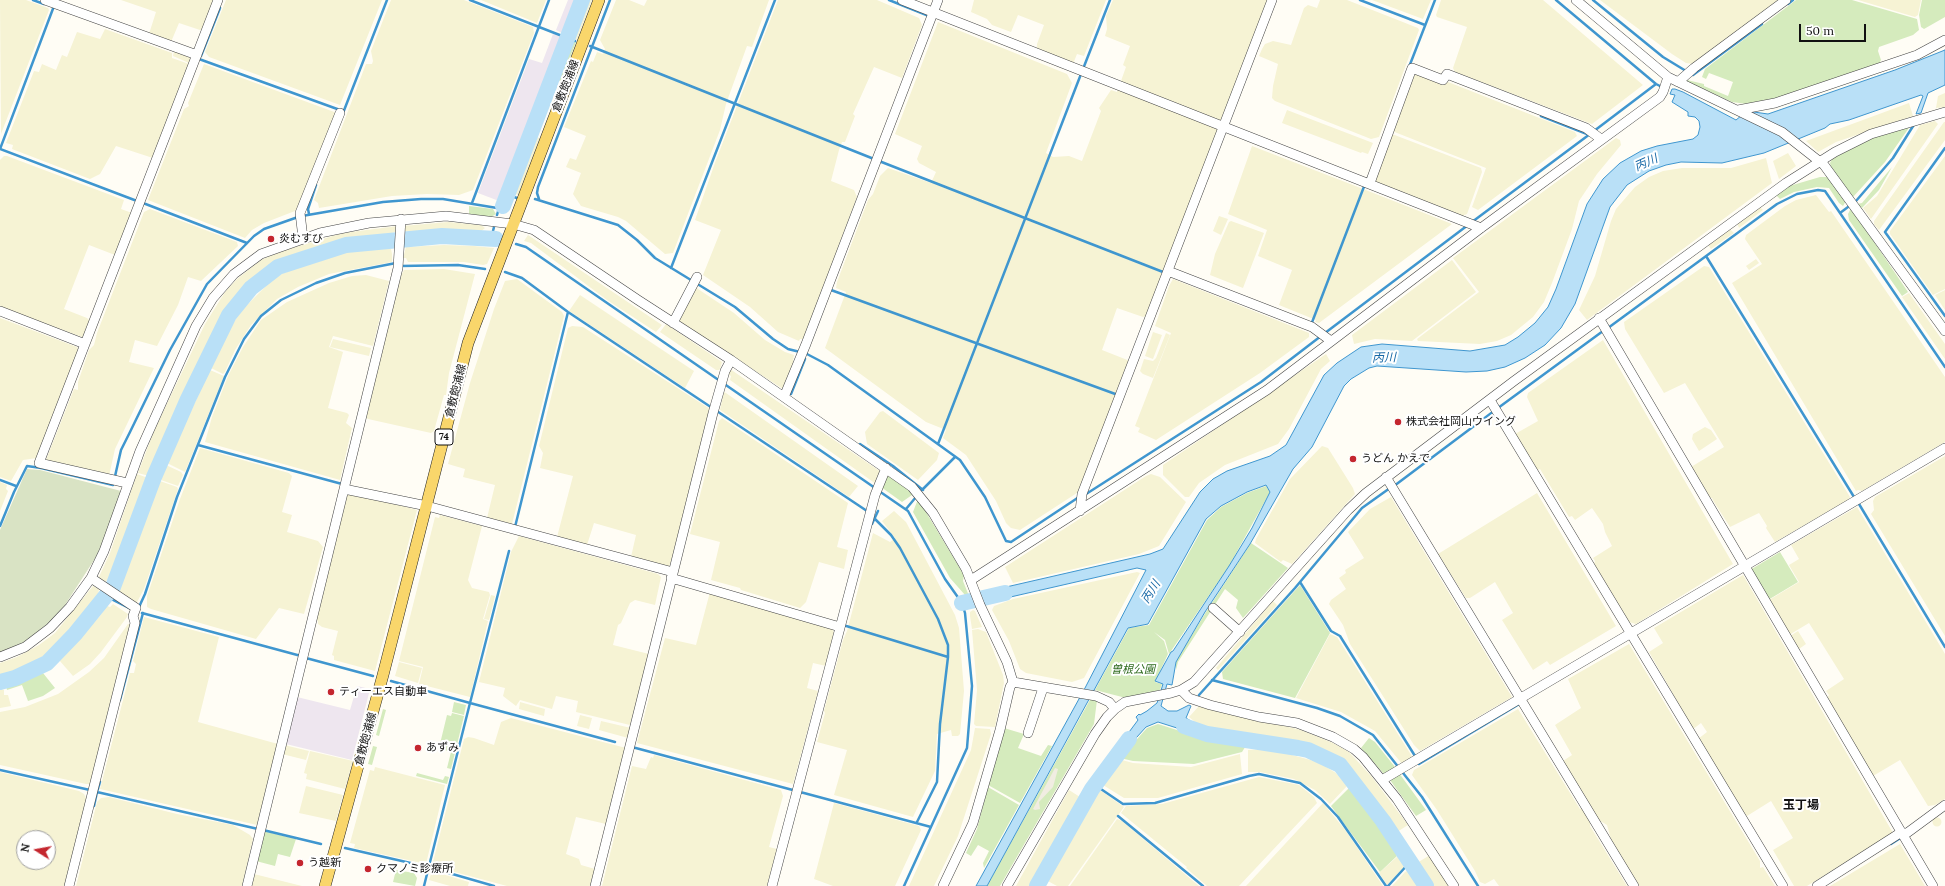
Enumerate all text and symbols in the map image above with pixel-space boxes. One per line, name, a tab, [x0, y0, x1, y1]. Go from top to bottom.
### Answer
scale bar	[1801, 16, 1868, 42]
text: 50 m	[1806, 23, 1834, 38]
street label: 倉敷飽浦線	[550, 58, 582, 114]
water label: 丙川	[1632, 152, 1660, 174]
place label: 炎むすび	[279, 232, 323, 246]
marker: 炎むすび	[266, 234, 276, 244]
water label: 丙川	[1372, 351, 1396, 365]
street label: 倉敷飽浦線	[443, 363, 469, 419]
place label: 株式会社岡山ウイング	[1406, 415, 1516, 429]
marker: 株式会社岡山ウイング	[1393, 417, 1403, 427]
road number: 74	[435, 429, 453, 445]
place label: うどん かえで	[1361, 452, 1430, 466]
marker: うどん かえで	[1348, 454, 1358, 464]
water label: 丙川	[1139, 578, 1163, 606]
park label: 曽根公園	[1111, 663, 1155, 677]
place label: ティーエス自動車	[339, 685, 427, 699]
marker: ティーエス自動車	[326, 687, 336, 697]
street label: 倉敷飽浦線	[353, 711, 379, 767]
place label: あずみ	[426, 741, 459, 755]
marker: あずみ	[413, 743, 423, 753]
district label: 玉丁場	[1783, 799, 1819, 813]
north arrow	[16, 830, 56, 870]
text: N	[18, 842, 33, 853]
place label: う越新	[308, 856, 341, 870]
marker: う越新	[295, 858, 305, 868]
place label: クマノミ診療所	[376, 862, 453, 876]
marker: クマノミ診療所	[363, 864, 373, 874]

